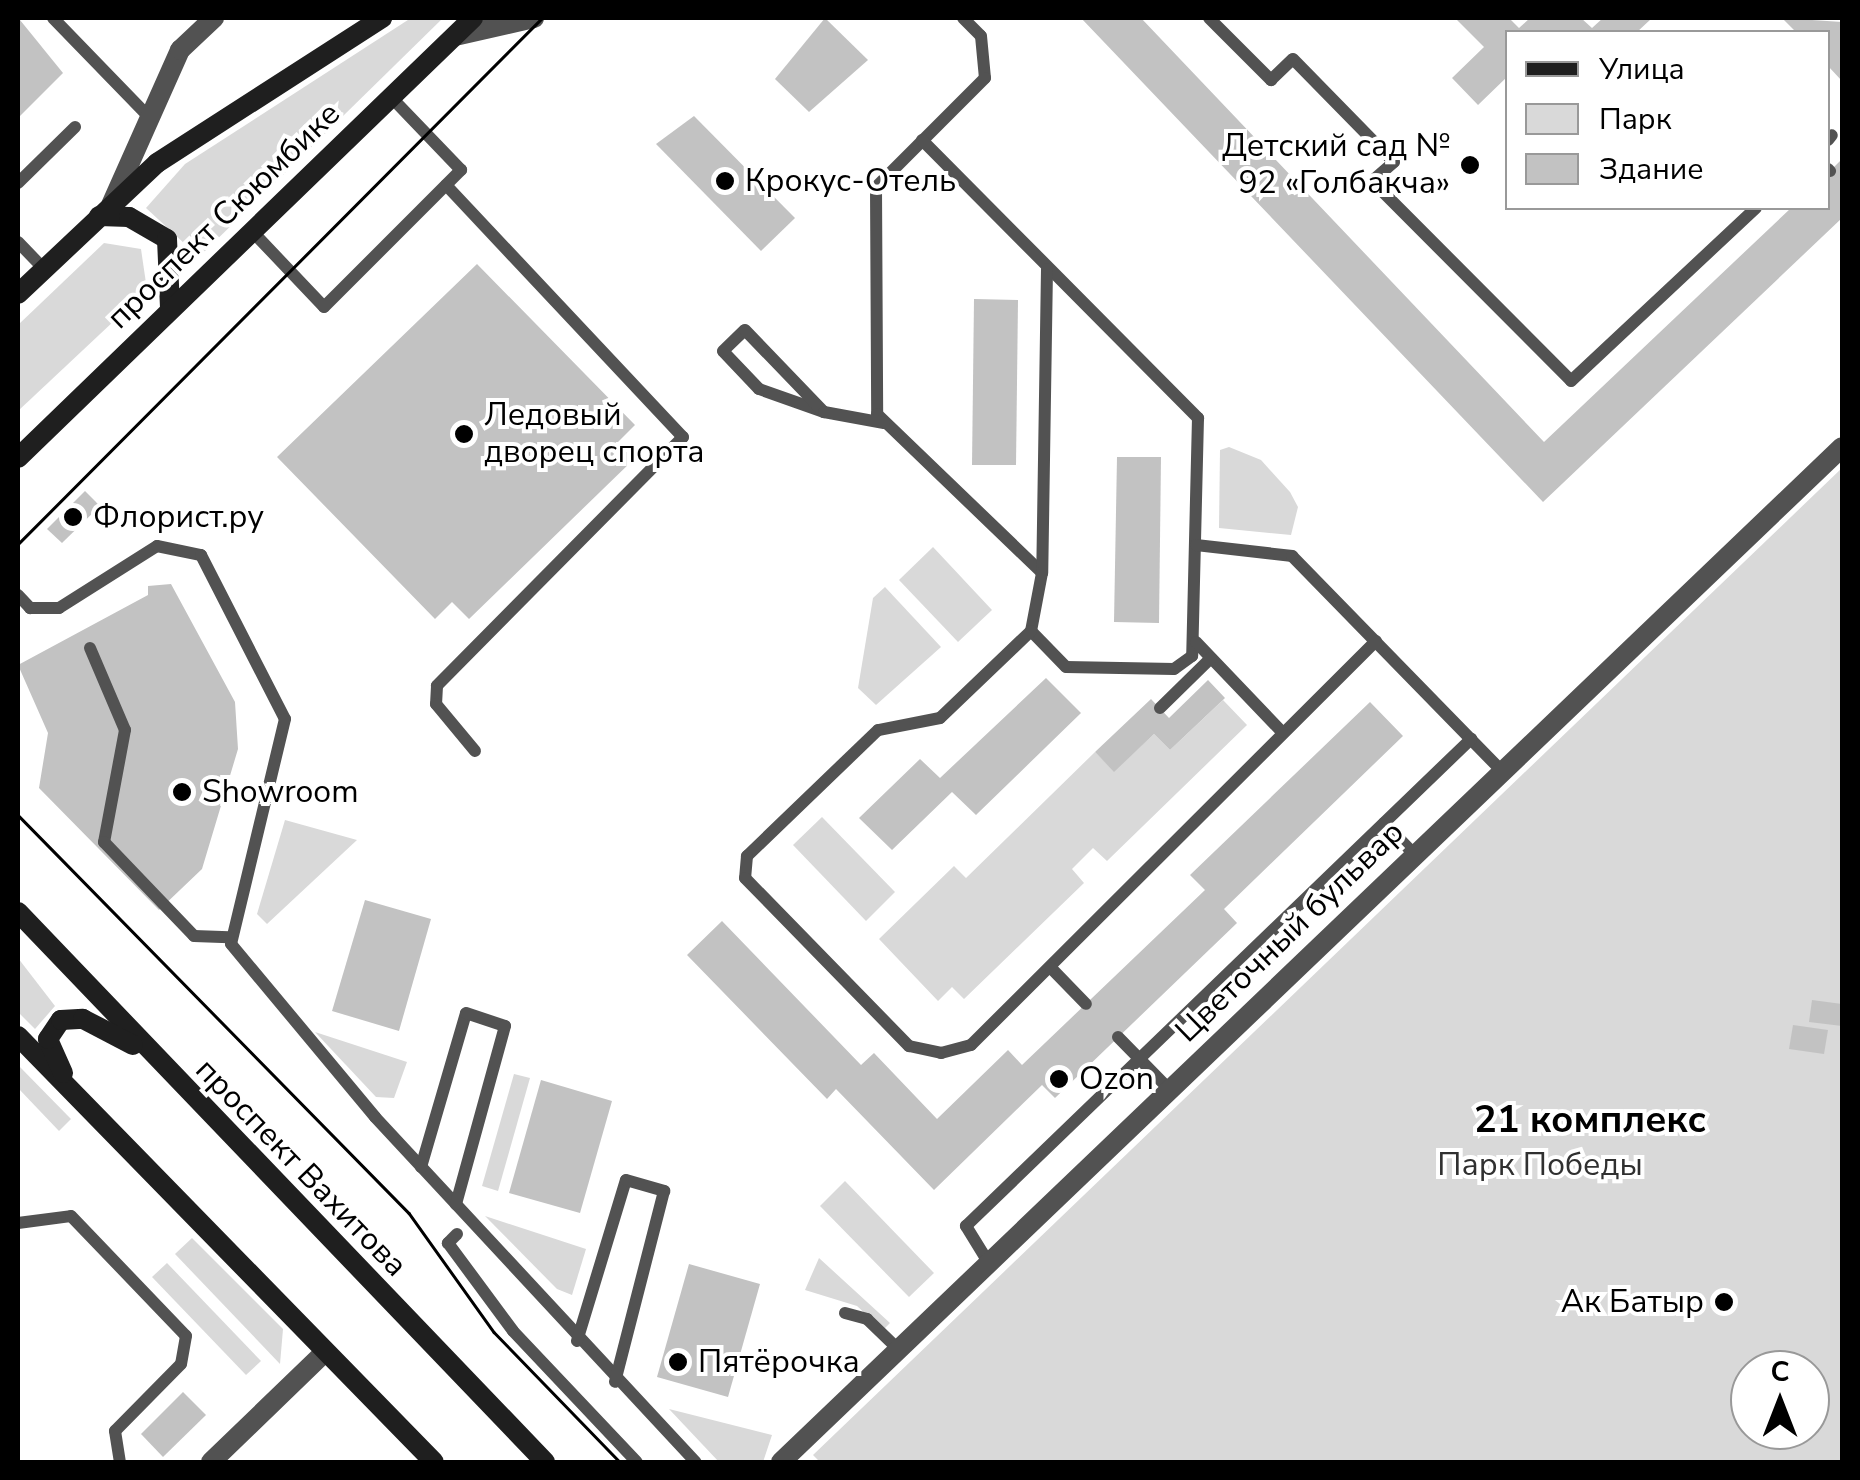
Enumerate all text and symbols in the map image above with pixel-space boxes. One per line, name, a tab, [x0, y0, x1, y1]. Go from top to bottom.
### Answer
legend	[1505, 30, 1830, 210]
text: Улица	[1599, 49, 1685, 90]
street label: проспект Сююмбике	[100, 95, 348, 337]
text: Парк	[1599, 99, 1671, 140]
place label: Детский сад № 92 «Голбакча»	[1222, 128, 1450, 203]
text: Здание	[1599, 149, 1704, 190]
marker: Детский сад № 92 «Голбакча»	[1459, 154, 1481, 176]
place label: Крокус-Отель	[745, 162, 956, 200]
marker: Крокус-Отель	[714, 170, 736, 192]
place label: Ледовый дворец спорта	[484, 397, 705, 472]
marker: Ледовый дворец спорта	[453, 423, 475, 445]
place label: Флорист.ру	[93, 498, 264, 536]
marker: Флорист.ру	[62, 506, 84, 528]
place label: Showroom	[202, 773, 359, 811]
marker: Showroom	[171, 781, 193, 803]
street label: Цветочный бульвар	[1168, 813, 1412, 1051]
street label: проспект Вахитова	[187, 1051, 415, 1285]
place label: Ozon	[1079, 1060, 1154, 1098]
marker: Ozon	[1048, 1068, 1070, 1090]
district label: 21 комплекс	[1474, 1097, 1706, 1143]
park label: Парк Победы	[1437, 1146, 1643, 1184]
place label: Ак Батыр	[1561, 1283, 1704, 1321]
marker: Ак Батыр	[1713, 1291, 1735, 1313]
place label: Пятёрочка	[698, 1343, 860, 1381]
north arrow	[1730, 1350, 1830, 1450]
marker: Пятёрочка	[667, 1351, 689, 1373]
text: С	[1770, 1353, 1790, 1391]

